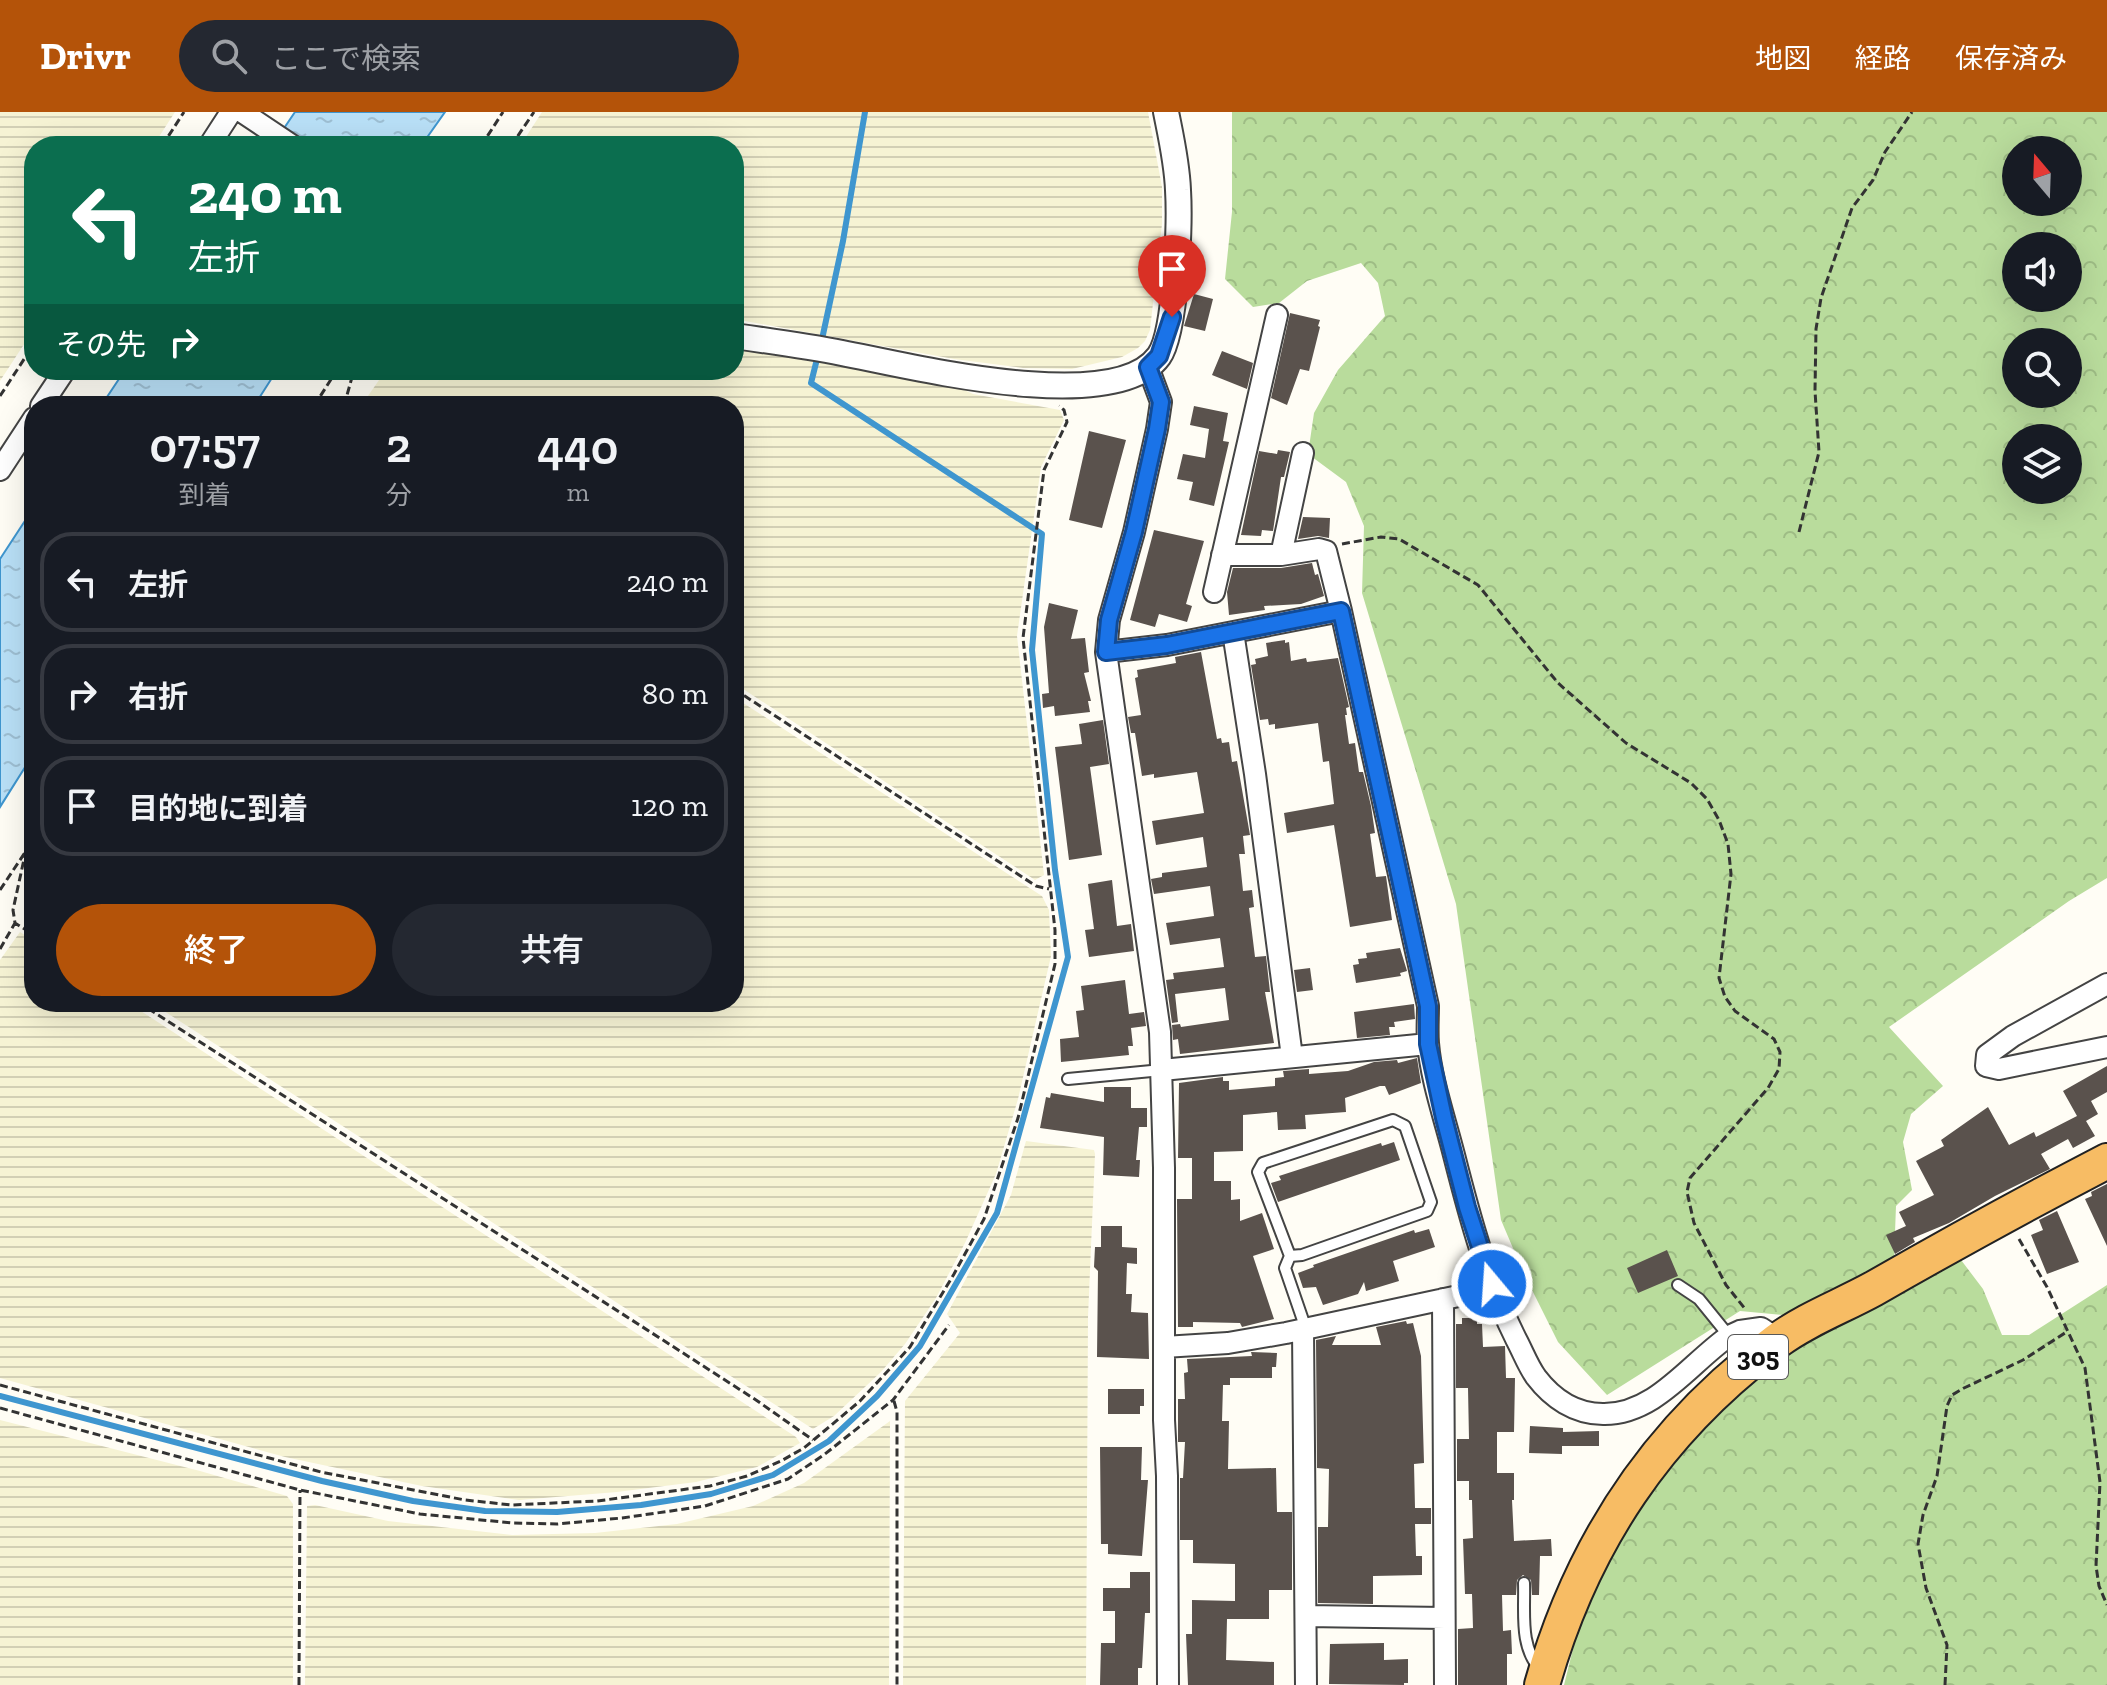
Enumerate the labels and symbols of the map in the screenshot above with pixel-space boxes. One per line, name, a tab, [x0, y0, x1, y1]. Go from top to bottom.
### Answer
north arrow	[2002, 136, 2082, 216]
pin	[1138, 235, 1206, 317]
position arrow	[1450, 1242, 1534, 1326]
road number: 305	[1728, 1335, 1788, 1379]

